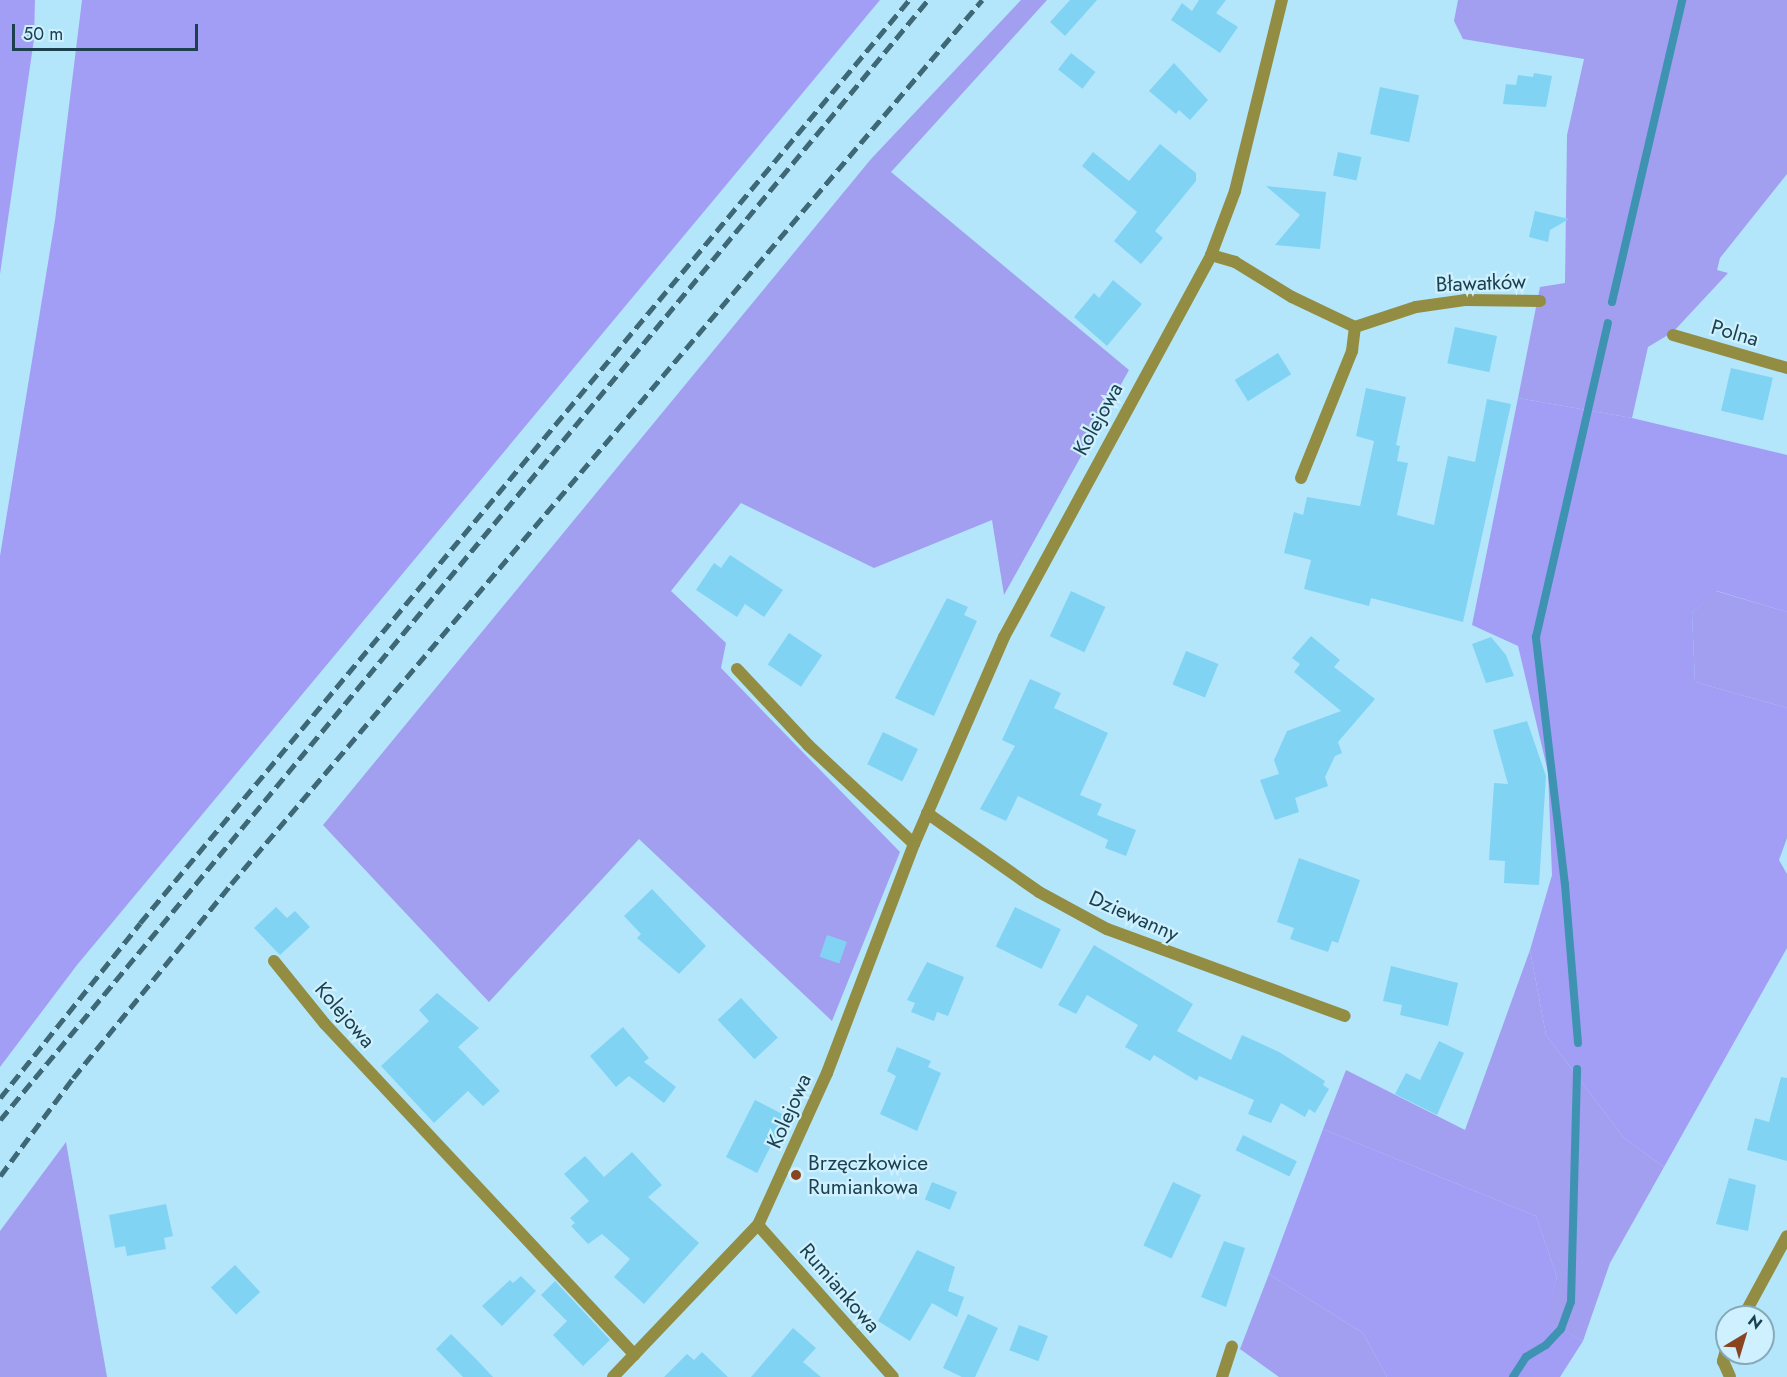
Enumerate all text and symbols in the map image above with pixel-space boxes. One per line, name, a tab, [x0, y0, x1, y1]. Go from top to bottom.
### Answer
scale bar	[15, 12, 201, 50]
text: 50 m	[23, 21, 63, 47]
street label: Bławatków	[1435, 269, 1527, 297]
street label: Polna	[1708, 314, 1762, 352]
street label: Kolejowa	[1068, 378, 1128, 460]
street label: Dziewanny	[1085, 885, 1183, 947]
street label: Kolejowa	[310, 977, 380, 1053]
street label: Kolejowa	[761, 1070, 817, 1152]
place label: Brzęczkowice Rumiankowa	[808, 1150, 928, 1200]
marker: Brzęczkowice Rumiankowa	[789, 1168, 803, 1182]
street label: Rumiankowa	[794, 1238, 886, 1338]
north arrow	[1715, 1305, 1775, 1365]
text: N	[1743, 1309, 1767, 1335]

